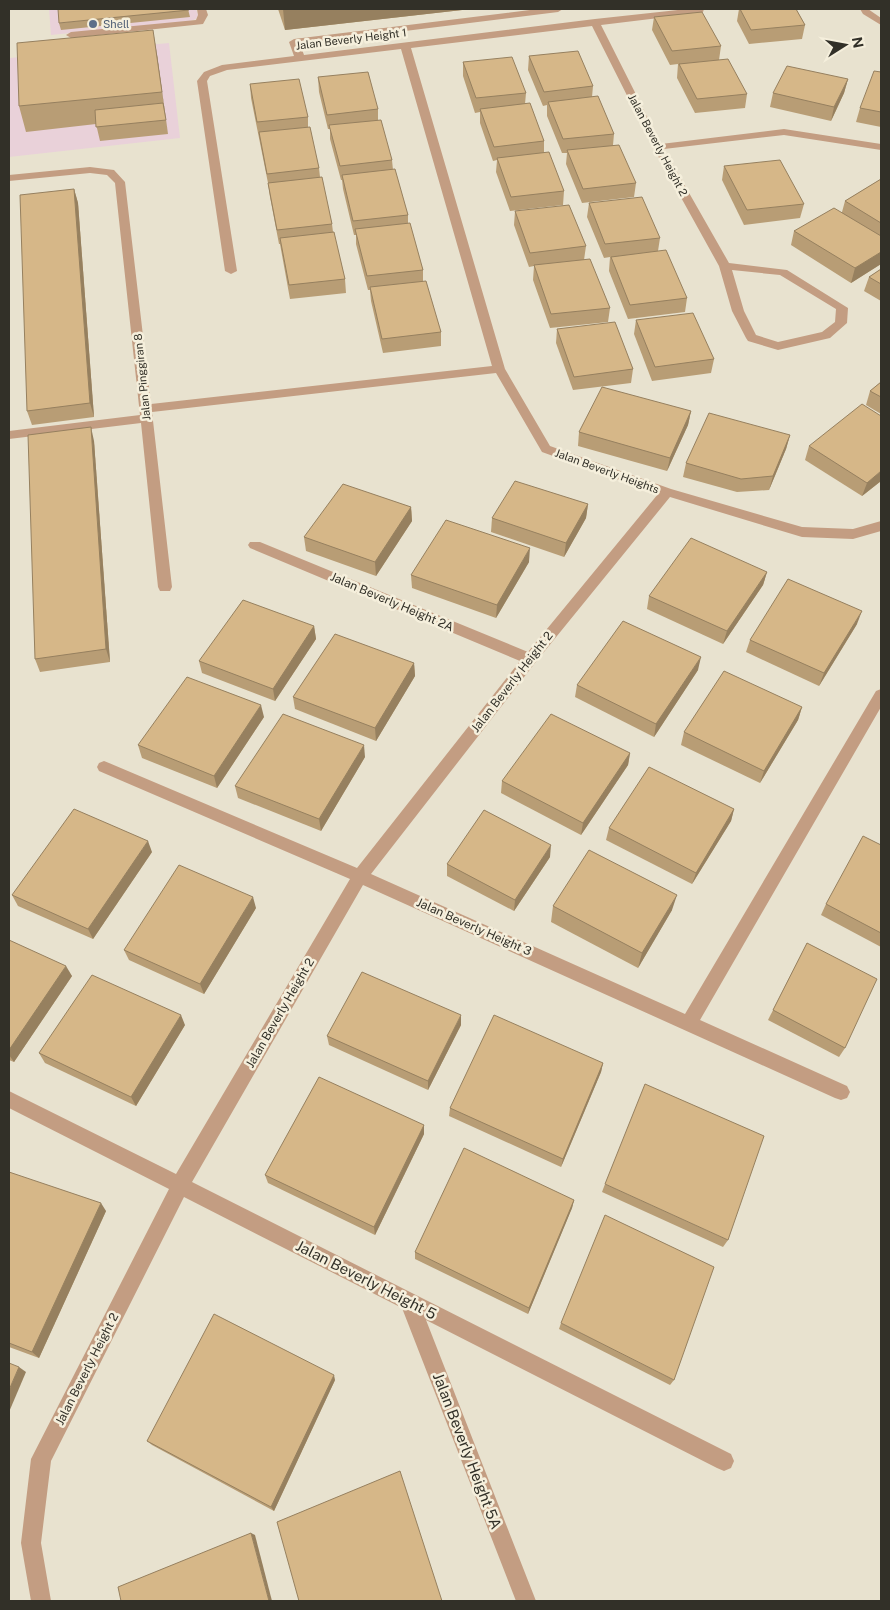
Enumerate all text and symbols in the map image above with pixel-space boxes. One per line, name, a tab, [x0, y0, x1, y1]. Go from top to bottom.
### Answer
marker: Shell	[87, 18, 99, 30]
place label: Shell	[103, 18, 129, 30]
north arrow	[820, 20, 870, 70]
street label: Jalan Beverly Height 1	[295, 26, 407, 52]
text: N	[849, 36, 867, 49]
street label: Jalan Beverly Height 2	[626, 92, 690, 198]
street label: Jalan Pinggiran 8	[131, 333, 153, 421]
street label: Jalan Beverly Heights	[553, 447, 661, 496]
street label: Jalan Beverly Height 2A	[328, 570, 456, 635]
street label: Jalan Beverly Height 2	[468, 629, 556, 735]
street label: Jalan Beverly Height 3	[414, 895, 534, 959]
street label: Jalan Beverly Height 2	[243, 956, 317, 1070]
street label: Jalan Beverly Height 5	[293, 1237, 439, 1322]
street label: Jalan Beverly Height 2	[53, 1311, 121, 1427]
street label: Jalan Beverly Height 5A	[430, 1370, 505, 1532]

